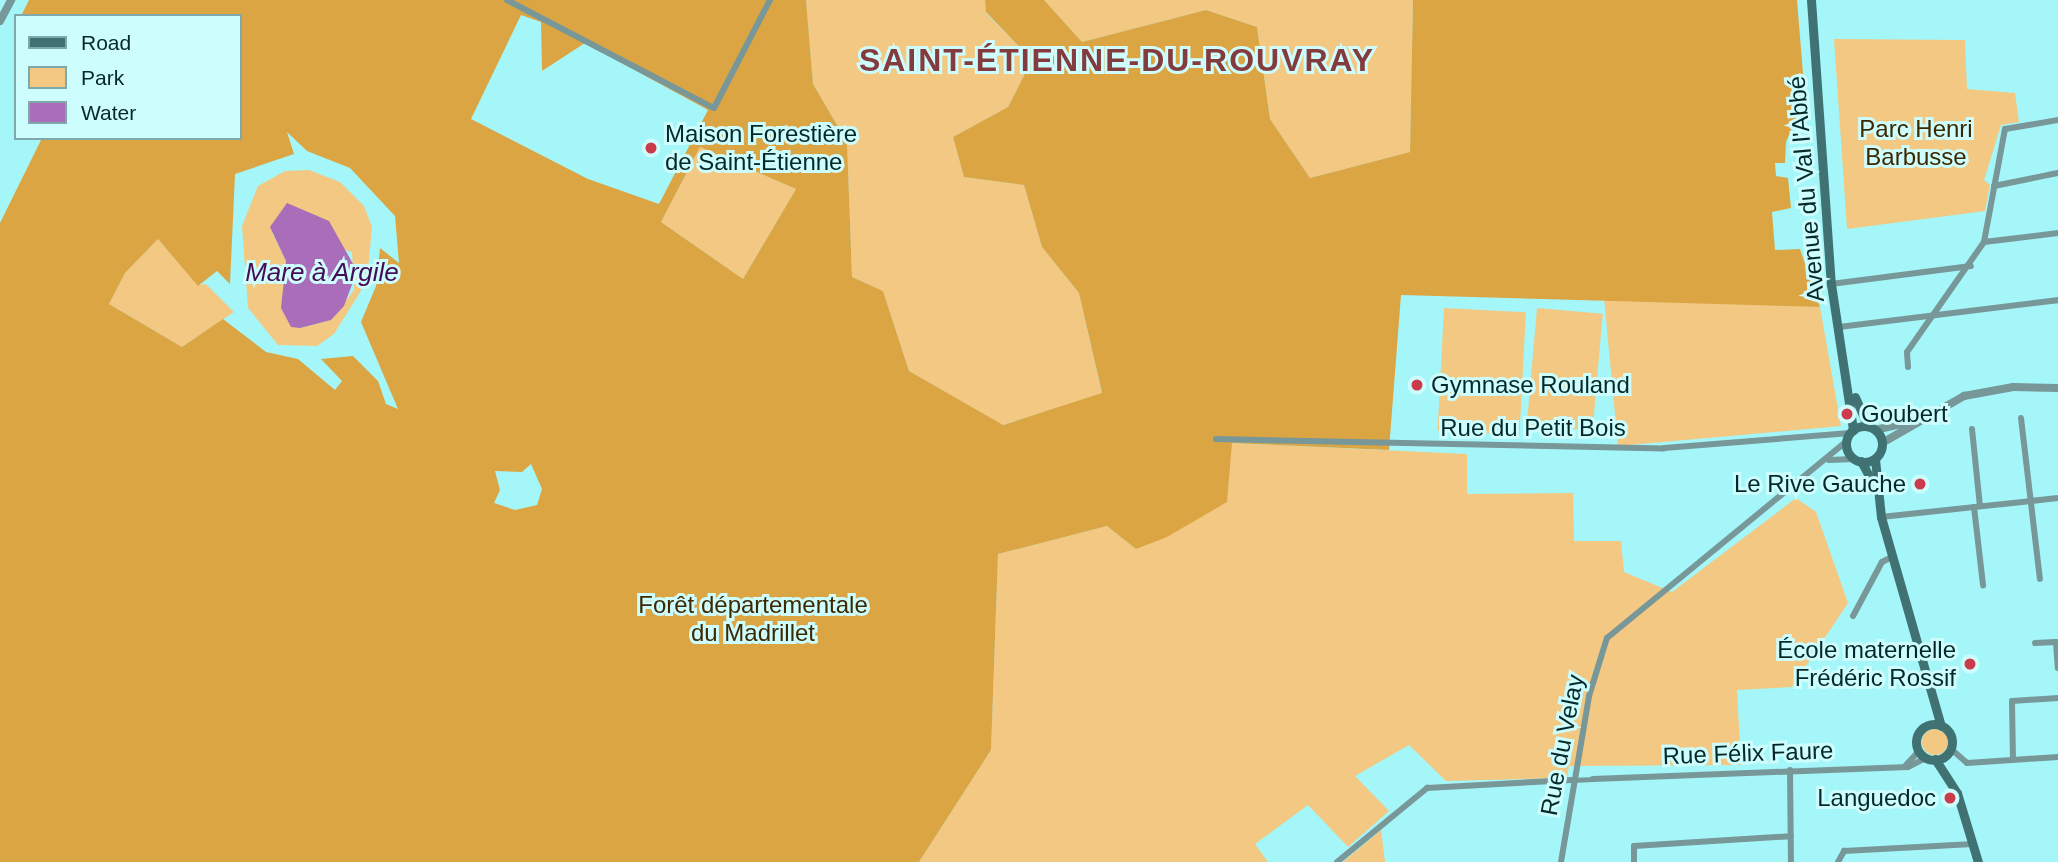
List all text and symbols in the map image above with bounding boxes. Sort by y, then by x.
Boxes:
legend [14,14,242,140]
text: Road [81,31,131,54]
district label: SAINT-ÉTIENNE-DU-ROUVRAY [862,41,1372,79]
text: Park [81,66,124,89]
street label: Avenue du Val l'Abbé [1782,75,1830,303]
text: Water [81,101,136,124]
park label: Parc Henri Barbusse [1859,115,1973,171]
place label: Maison Forestière de Saint-Étienne [665,120,857,176]
marker: Maison Forestière de Saint-Étienne [643,140,659,156]
water label: Mare à Argile [245,257,399,289]
place label: Gymnase Rouland [1431,371,1630,399]
marker: Gymnase Rouland [1409,377,1425,393]
place label: Goubert [1861,400,1948,428]
marker: Goubert [1839,406,1855,422]
street label: Rue du Petit Bois [1440,414,1626,442]
place label: Le Rive Gauche [1734,470,1906,498]
marker: Le Rive Gauche [1912,476,1928,492]
park label: Forêt départementale du Madrillet [638,591,868,647]
place label: École maternelle Frédéric Rossif [1777,636,1956,692]
marker: École maternelle Frédéric Rossif [1962,656,1978,672]
street label: Rue du Velay [1534,672,1590,818]
street label: Rue Félix Faure [1662,736,1834,770]
place label: Languedoc [1817,784,1936,812]
marker: Languedoc [1942,790,1958,806]

